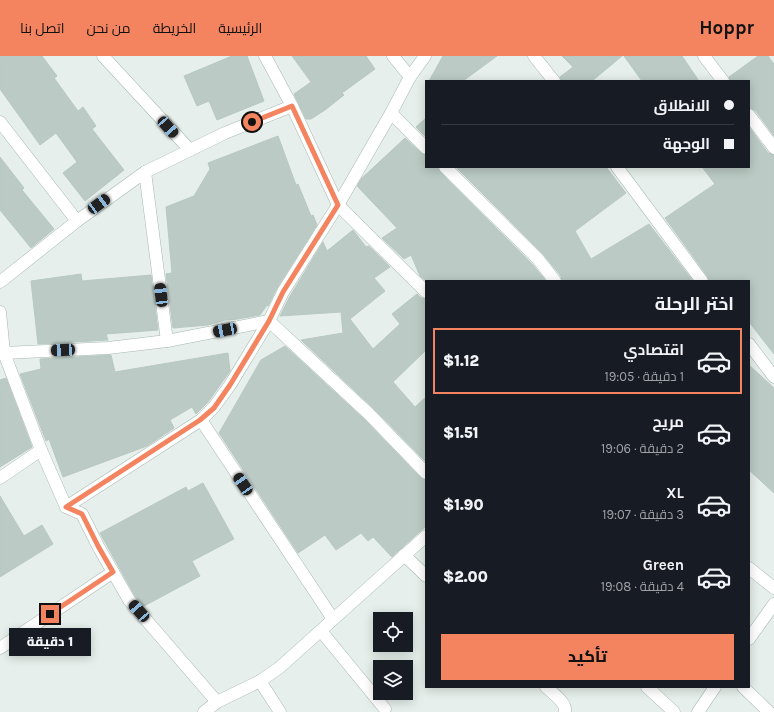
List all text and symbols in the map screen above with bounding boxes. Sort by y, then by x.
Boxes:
text: Hoppr [699,17,754,39]
text: اتصل بنا [20,20,65,37]
text: من نحن [87,20,131,37]
text: الخريطة [153,20,196,37]
text: الرئيسية [218,20,262,37]
text: الانطلاق [654,97,710,115]
route start [243,113,261,131]
car [156,114,180,140]
text: الوجهة [663,135,710,153]
car [86,192,112,216]
car [154,282,168,308]
text: اختر الرحلة [655,293,734,315]
car [212,322,238,338]
text: اقتصادي [624,341,684,359]
car [51,343,75,357]
icon: car [696,343,732,379]
text: $1.12 [443,352,479,370]
text: 1 دقيقة · 19:05 [604,369,684,384]
text: مريح [652,413,684,431]
icon: car [696,415,732,451]
text: $1.51 [443,424,479,442]
text: 2 دقيقة · 19:06 [601,441,684,456]
car [231,471,255,497]
text: XL [666,484,684,502]
icon: car [696,487,732,523]
text: $1.90 [443,496,484,514]
text: 3 دقيقة · 19:07 [602,507,684,522]
text: Green [643,556,684,574]
icon: car [696,559,732,595]
text: $2.00 [443,568,488,586]
text: 4 دقيقة · 19:08 [601,579,684,594]
car [127,598,151,624]
route end [41,605,59,623]
map controls [373,612,413,700]
button: locate [373,612,413,652]
callout: 1 دقيقة [9,628,91,656]
text: 1 دقيقة [27,634,73,649]
button: تأكيد [441,634,734,680]
button: layers [373,660,413,700]

